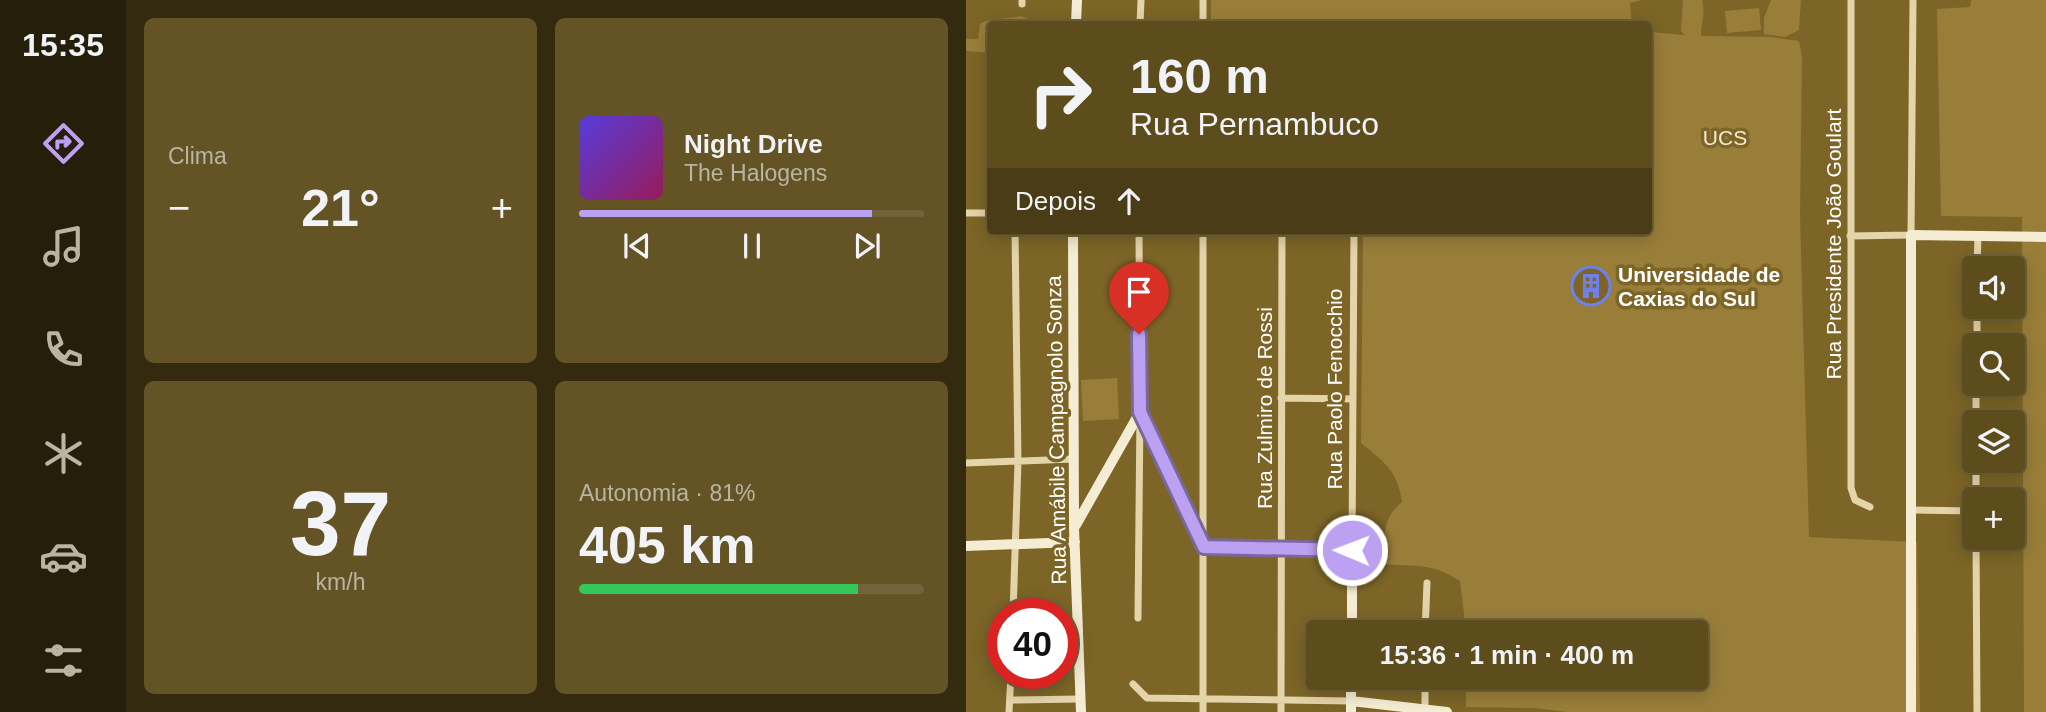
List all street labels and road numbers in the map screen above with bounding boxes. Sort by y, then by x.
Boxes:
street label: Rua Presidente João Goulart [1822,108,1845,379]
street label: Rua Amábile Campagnolo Sonza [1042,275,1070,585]
street label: Rua Paolo Fenocchio [1323,289,1346,489]
street label: Rua Zulmiro de Rossi [1253,307,1276,509]

